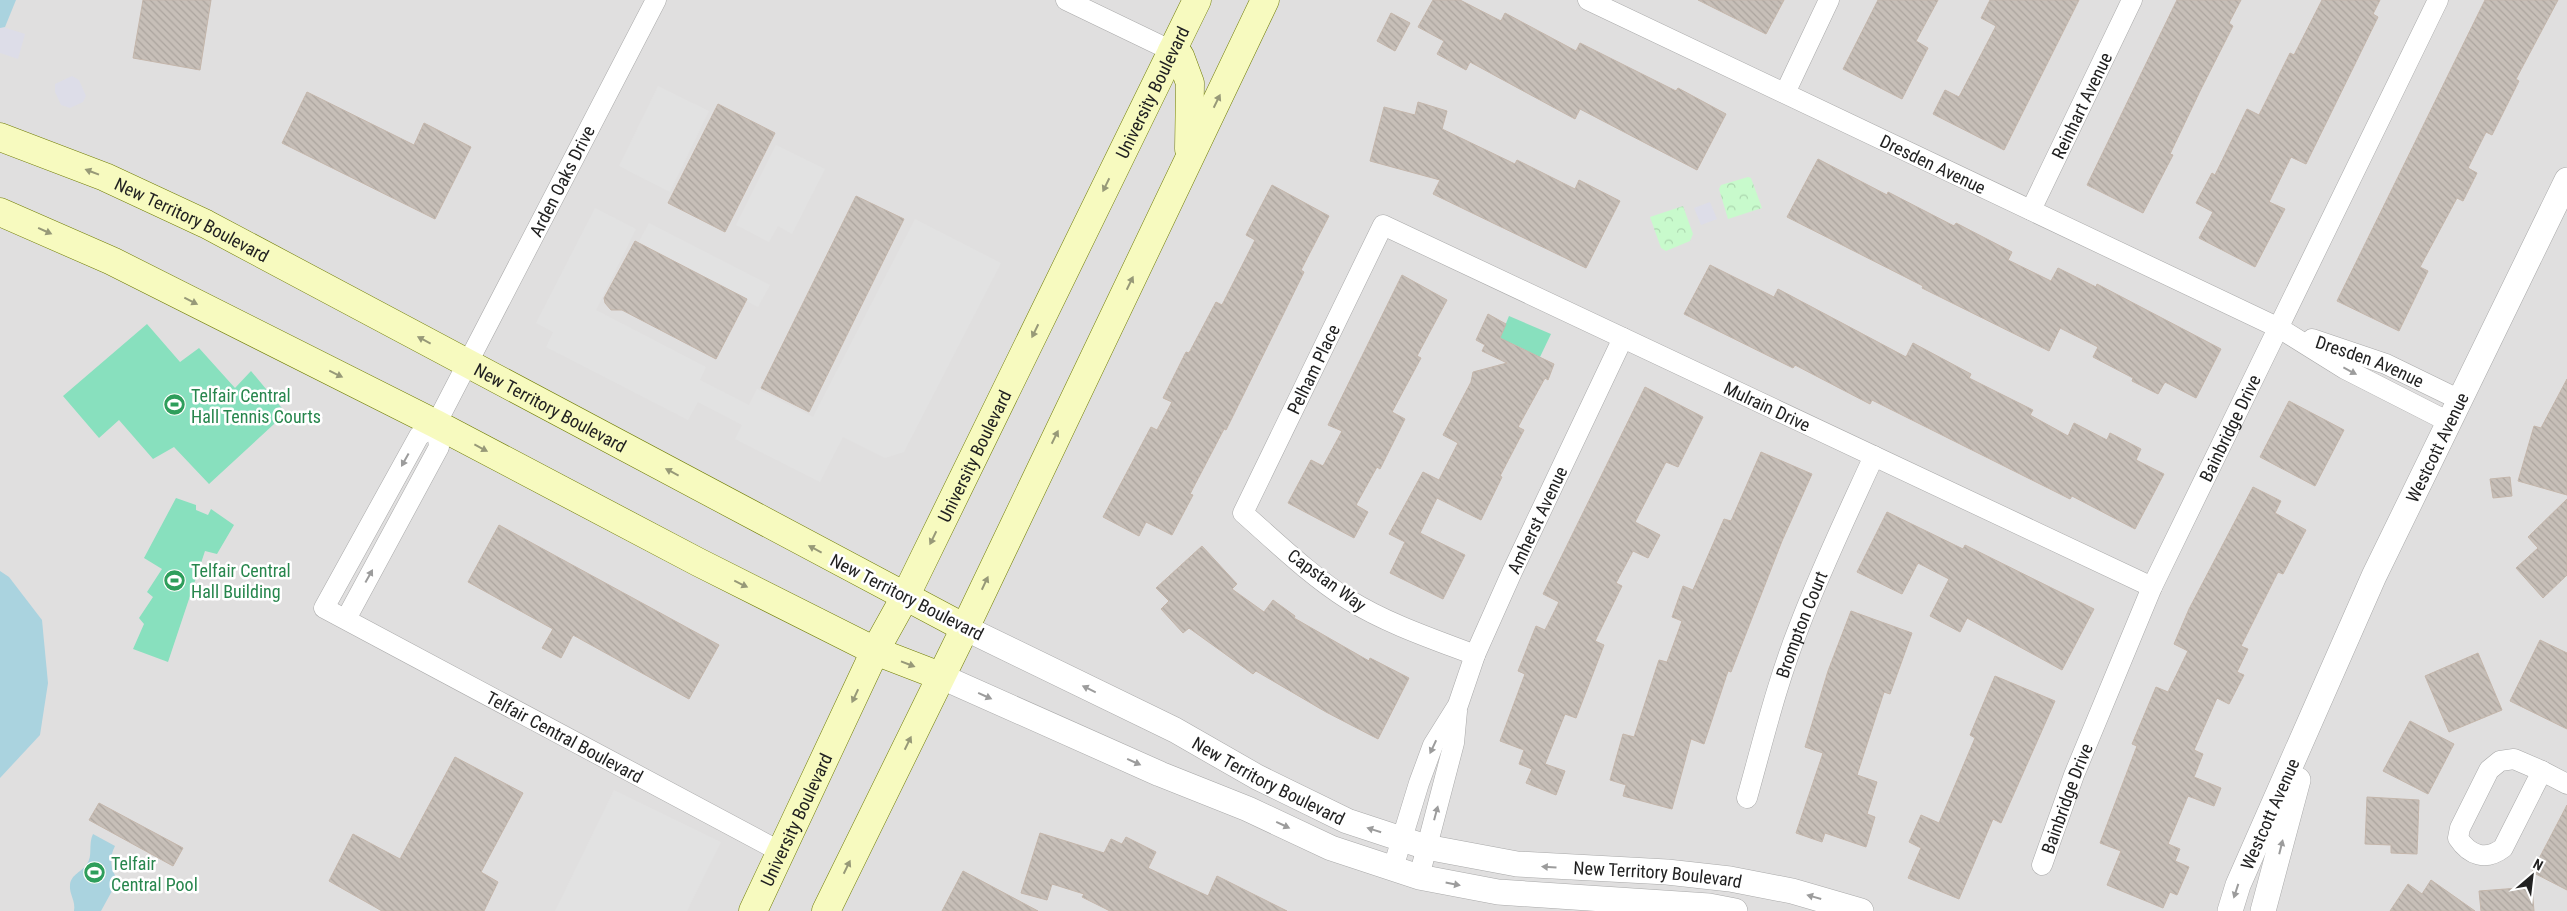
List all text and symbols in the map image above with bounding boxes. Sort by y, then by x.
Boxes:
street label: University Boulevard [1111,23,1193,162]
street label: Reinhart Avenue [2047,49,2116,162]
one-way arrow [1213,94,1221,108]
street label: Arden Oaks Drive [525,122,599,240]
street label: Dresden Avenue [1877,130,1989,198]
one-way arrow [84,168,99,176]
street label: New Territory Boulevard [112,173,273,266]
one-way arrow [1102,178,1110,193]
one-way arrow [38,227,52,235]
one-way arrow [1126,276,1134,290]
one-way arrow [184,297,198,305]
street label: Pelham Place [1282,321,1344,417]
one-way arrow [1031,324,1039,339]
street label: Dresden Avenue [2313,331,2428,391]
one-way arrow [417,336,431,344]
street label: New Territory Boulevard [471,358,630,456]
one-way arrow [2343,367,2357,375]
one-way arrow [329,370,344,378]
street label: Bainbridge Drive [2195,371,2264,485]
street label: Mulrain Drive [1721,377,1814,435]
place label: Telfair Central Hall Tennis Courts [191,385,321,427]
street label: University Boulevard [933,387,1015,525]
street label: Westcott Avenue [2401,389,2472,506]
sports icon: Telfair Central Hall Tennis Courts [163,393,187,417]
one-way arrow [1052,430,1060,444]
one-way arrow [474,444,489,452]
one-way arrow [401,453,410,467]
street label: Amherst Avenue [1502,463,1571,577]
one-way arrow [665,468,679,477]
one-way arrow [929,531,937,545]
street label: Capstan Way [1284,544,1371,616]
one-way arrow [808,545,823,553]
street label: New Territory Boulevard [827,549,987,645]
place label: Telfair Central Hall Building [191,560,291,602]
sports icon: Telfair Central Hall Building [163,568,187,592]
street label: Brompton Court [1771,568,1831,680]
one-way arrow [365,569,373,584]
one-way arrow [981,576,989,590]
one-way arrow [734,580,749,588]
one-way arrow [901,660,916,668]
one-way arrow [1082,684,1097,693]
street label: Telfair Central Boulevard [483,686,647,787]
one-way arrow [851,689,859,703]
one-way arrow [978,693,992,701]
street label: New Territory Boulevard [1189,732,1348,829]
one-way arrow [904,736,912,750]
one-way arrow [1429,740,1437,754]
street label: Bainbridge Drive [2036,740,2097,856]
street label: University Boulevard [756,750,836,889]
street label: Westcott Avenue [2236,755,2303,873]
one-way arrow [1127,759,1141,767]
one-way arrow [1432,805,1440,820]
one-way arrow [1276,822,1290,830]
one-way arrow [1366,826,1381,833]
one-way arrow [2277,840,2285,855]
north arrow [2507,851,2557,901]
place label: Telfair Central Pool [111,853,198,895]
text: N [2531,855,2546,874]
street label: New Territory Boulevard [1573,857,1744,892]
one-way arrow [843,860,851,874]
sports icon: Telfair Central Pool [83,861,107,885]
one-way arrow [1541,862,1557,870]
one-way arrow [1445,880,1461,888]
one-way arrow [2232,884,2240,899]
one-way arrow [1807,893,1822,901]

